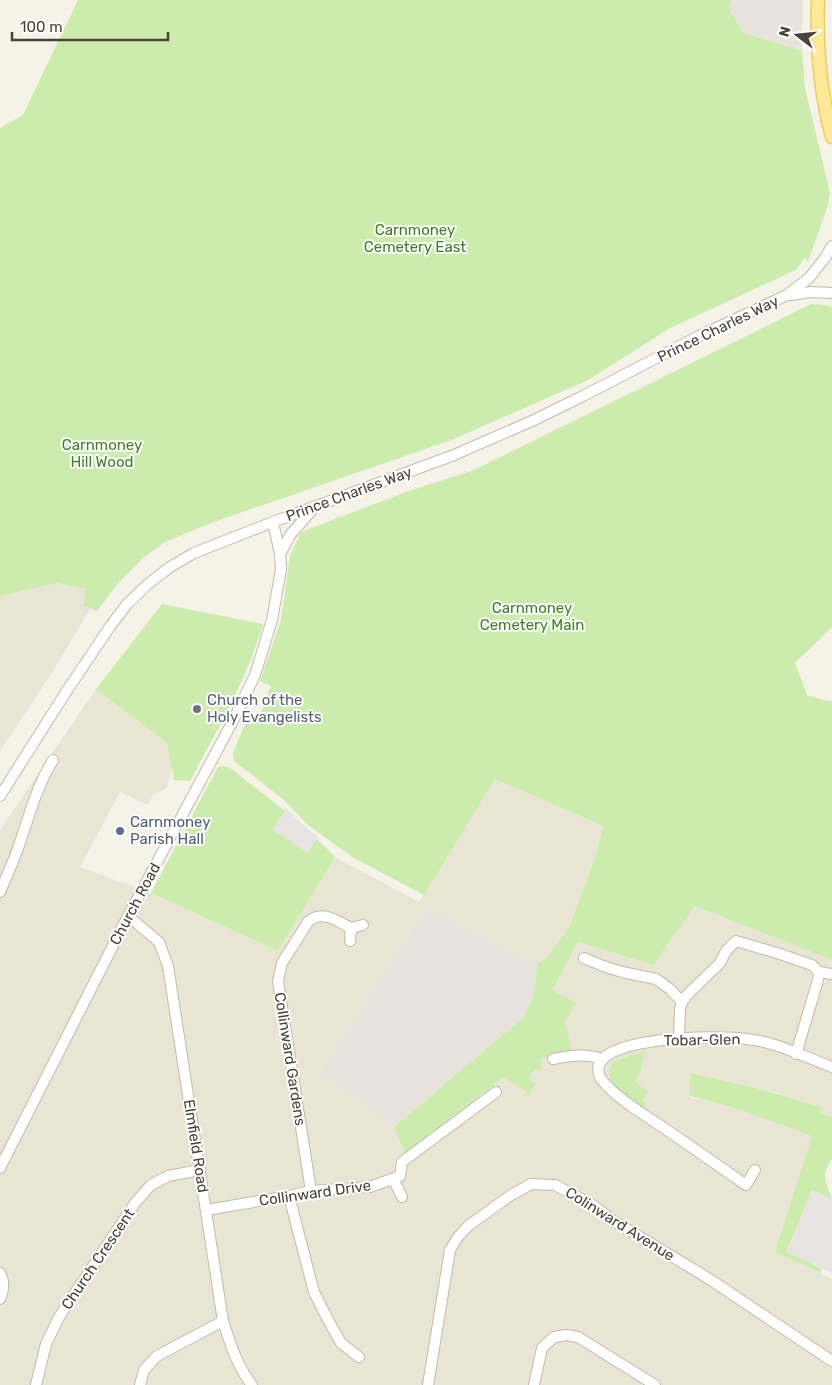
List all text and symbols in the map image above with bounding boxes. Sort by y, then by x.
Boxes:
scale bar [12,10,169,42]
north arrow [772,10,822,60]
text: 100 m [20,18,62,36]
text: N [775,24,795,39]
park label: Carnmoney Cemetery East [364,221,466,256]
street label: Prince Charles Way [654,292,782,366]
park label: Carnmoney Hill Wood [62,436,142,471]
street label: Prince Charles Way [284,463,414,525]
park label: Carnmoney Cemetery Main [480,599,584,634]
place label: Church of the Holy Evangelists [207,691,322,726]
marker: Church of the Holy Evangelists [191,703,203,715]
place label: Carnmoney Parish Hall [130,813,210,848]
marker: Carnmoney Parish Hall [114,825,126,837]
street label: Church Road [106,860,164,948]
street label: Collinward Gardens [271,991,309,1127]
street label: Tobar-Glen [663,1030,741,1050]
street label: Elmfield Road [180,1098,212,1194]
street label: Collinward Drive [258,1176,372,1210]
street label: Colinward Avenue [562,1183,678,1265]
street label: Church Crescent [58,1205,139,1313]

